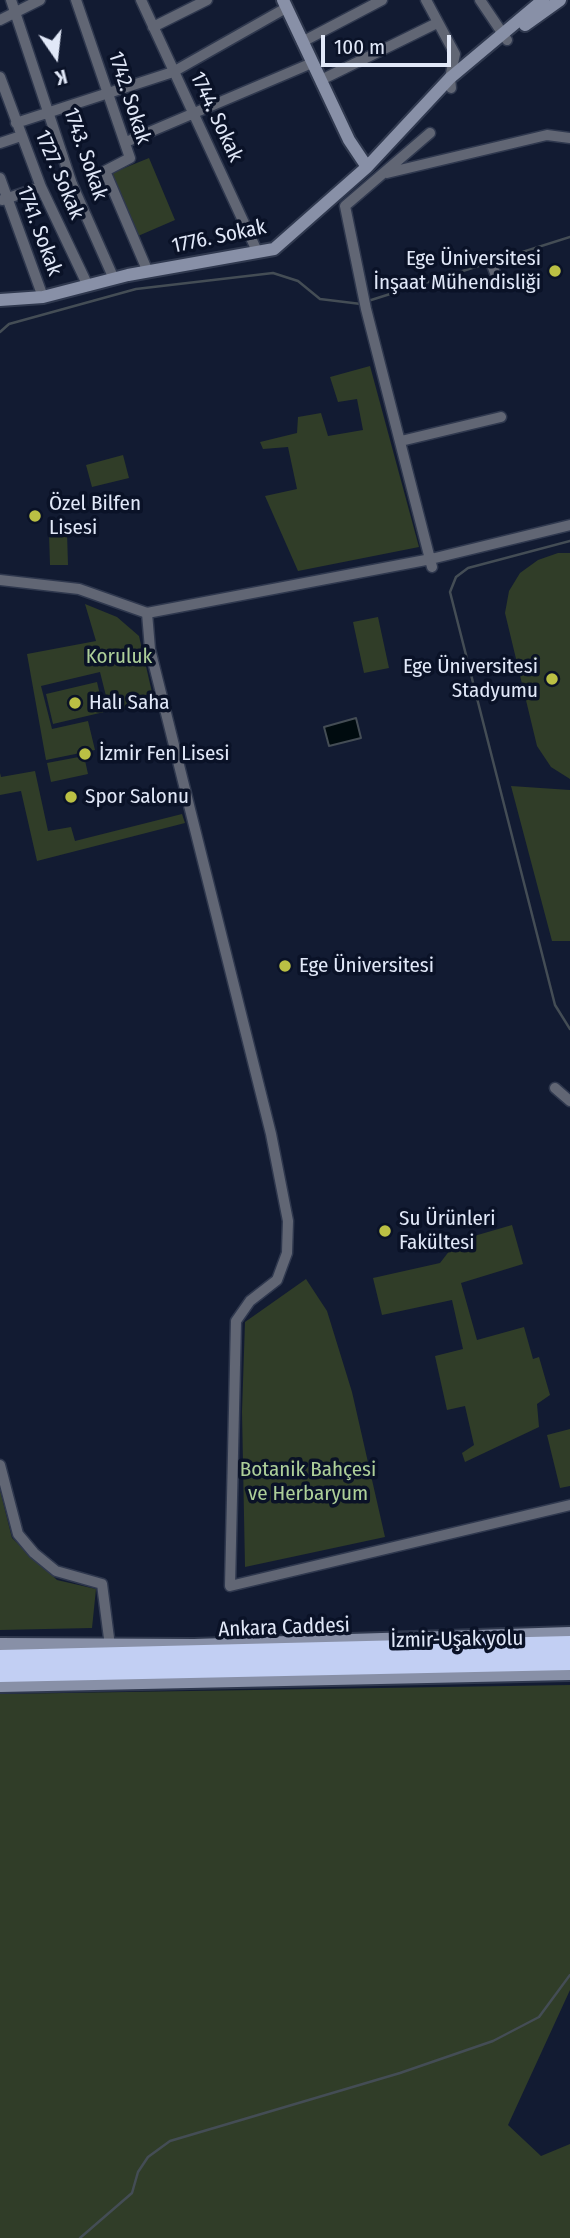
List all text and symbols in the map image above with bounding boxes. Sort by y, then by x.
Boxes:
north arrow [21,21,91,91]
scale bar [325,21,454,65]
text: 100 m [334,34,385,60]
street label: 1742. Sokak [102,49,156,147]
text: K [53,64,69,89]
street label: 1744. Sokak [184,68,248,166]
street label: 1743. Sokak [58,105,112,203]
street label: 1727. Sokak [29,127,89,223]
street label: 1741. Sokak [11,183,67,279]
street label: 1776. Sokak [170,215,268,259]
place label: Ege Üniversitesi İnşaat Mühendisliği [373,246,541,296]
marker: Ege Üniversitesi İnşaat Mühendisliği [547,263,563,279]
place label: Özel Bilfen Lisesi [49,491,141,541]
marker: Özel Bilfen Lisesi [27,508,43,524]
park label: Koruluk [86,644,152,670]
place label: Ege Üniversitesi Stadyumu [403,654,538,704]
marker: Ege Üniversitesi Stadyumu [544,671,560,687]
place label: Halı Saha [89,690,170,716]
marker: Halı Saha [67,695,83,711]
place label: İzmir Fen Lisesi [99,741,230,767]
marker: İzmir Fen Lisesi [77,746,93,762]
place label: Spor Salonu [85,784,189,810]
marker: Spor Salonu [63,789,79,805]
place label: Ege Üniversitesi [299,953,434,979]
marker: Ege Üniversitesi [277,958,293,974]
place label: Su Ürünleri Fakültesi [399,1206,495,1256]
marker: Su Ürünleri Fakültesi [377,1223,393,1239]
park label: Botanik Bahçesi ve Herbaryum [240,1457,376,1507]
street label: Ankara Caddesi [218,1613,350,1643]
street label: İzmir-Uşak yolu [391,1626,523,1654]

